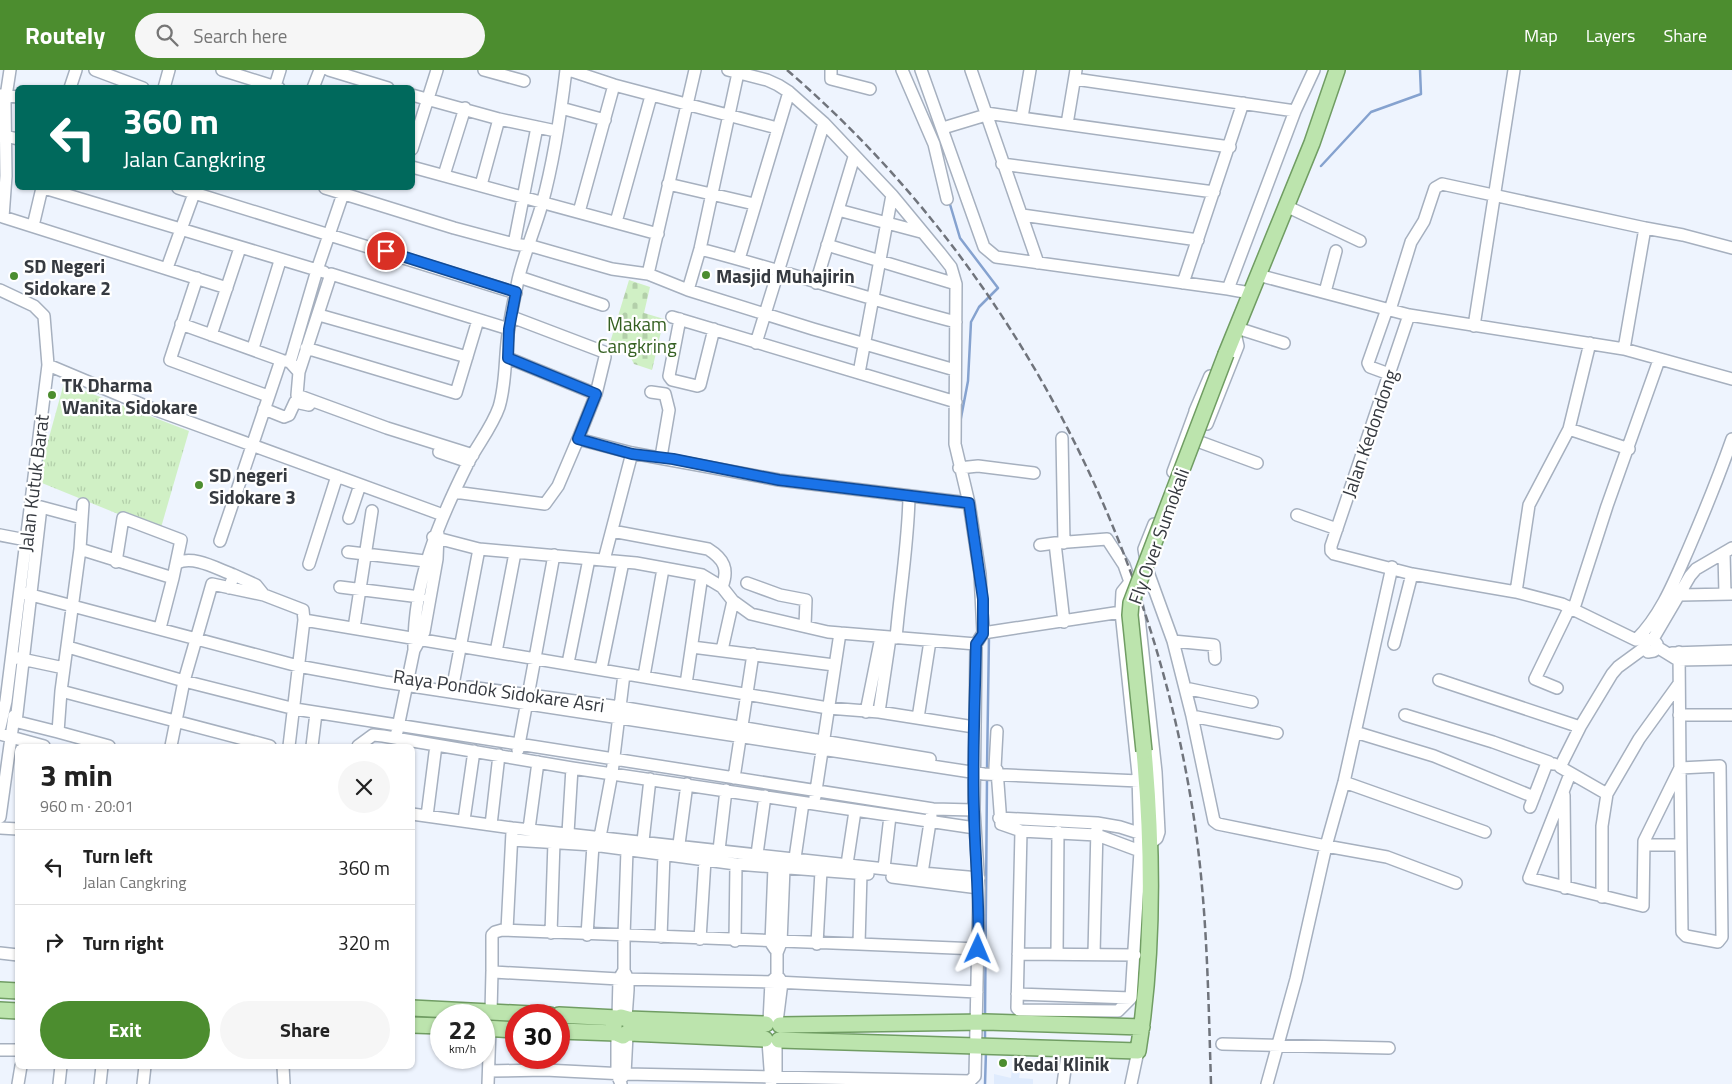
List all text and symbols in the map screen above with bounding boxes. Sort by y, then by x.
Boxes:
search box [135,13,485,58]
text: Routely [25,17,105,53]
icon: search [153,21,181,49]
text: Search here [193,21,287,50]
text: Map [1524,22,1558,49]
text: Layers [1586,22,1635,49]
text: Share [1663,22,1707,49]
text: 360 m [123,94,219,148]
icon: left [40,105,105,170]
text: Jalan Cangkring [123,142,265,176]
pin [365,230,407,272]
icon: arrive [372,237,400,265]
place label: SD Negeri Sidokare 2 [24,251,111,302]
place label: Masjid Muhajirin [716,261,855,290]
marker: Masjid Muhajirin [700,269,712,281]
marker: SD Negeri Sidokare 2 [8,270,20,282]
park label: Makam Cangkring [597,309,677,360]
street label: Jalan Kedondong [1334,365,1405,501]
place label: TK Dharma Wanita Sidokare [62,370,198,421]
marker: TK Dharma Wanita Sidokare [46,389,58,401]
street label: Jalan Kutuk Barat [10,412,56,553]
place label: SD negeri Sidokare 3 [209,460,296,511]
street label: Fly Over Sumokali [1120,464,1196,608]
marker: SD negeri Sidokare 3 [193,479,205,491]
street label: Raya Pondok Sidokare Asri [392,661,606,719]
text: 3 min [40,752,113,798]
button: close [338,761,390,813]
text: 960 m · 20:01 [40,794,134,818]
text: Turn left [83,841,153,870]
icon: left [40,853,68,881]
text: 360 m [338,853,390,882]
text: Jalan Cangkring [83,870,187,894]
position arrow [951,922,1003,974]
icon: right [40,928,68,956]
text: Turn right [83,928,164,957]
text: 320 m [338,928,390,957]
button: Exit [40,1001,210,1059]
button: Share [220,1001,390,1059]
speed limit sign: 30 [505,1004,570,1069]
text: 22 [448,1011,477,1049]
text: km/h [449,1039,476,1058]
place label: Kedai Klinik [1013,1049,1110,1078]
marker: Kedai Klinik [997,1057,1009,1069]

